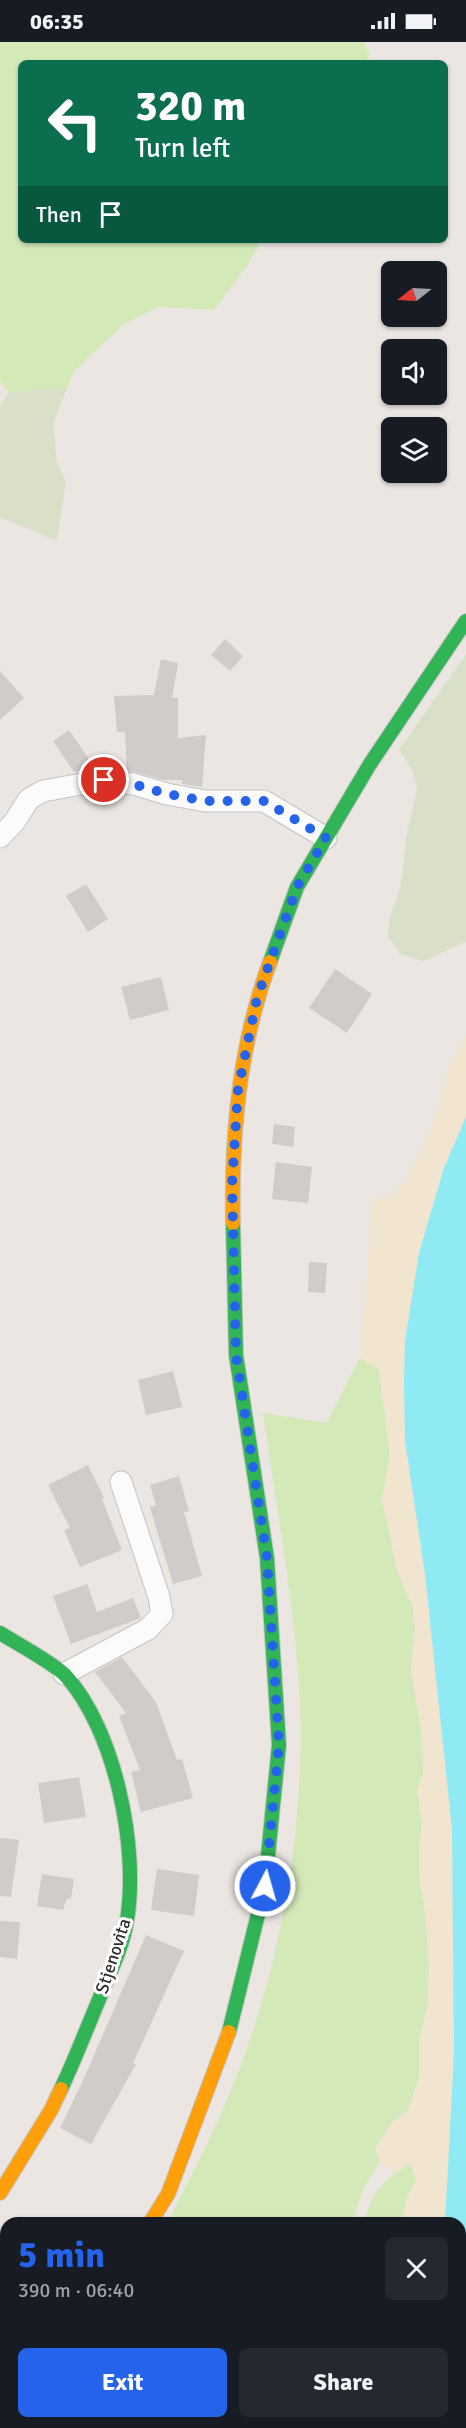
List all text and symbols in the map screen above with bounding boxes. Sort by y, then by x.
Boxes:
text: 06:35 [30,8,84,35]
text: 320 m [135,81,246,132]
icon: left [36,84,114,162]
text: Turn left [135,132,230,165]
icon: arrive [94,198,127,231]
text: Then [36,201,82,228]
north arrow [381,261,447,327]
map controls [381,261,447,483]
button: sound [381,339,447,405]
button: layers [381,417,447,483]
pin [78,754,129,805]
icon: arrive [87,763,120,796]
position arrow [233,1854,297,1918]
street label: Stjenovita [91,1916,135,1996]
text: 5 min [18,2233,105,2278]
button: close [385,2237,448,2300]
text: 390 m · 06:40 [18,2278,134,2303]
button: Exit [18,2348,227,2417]
button: Share [239,2348,448,2417]

